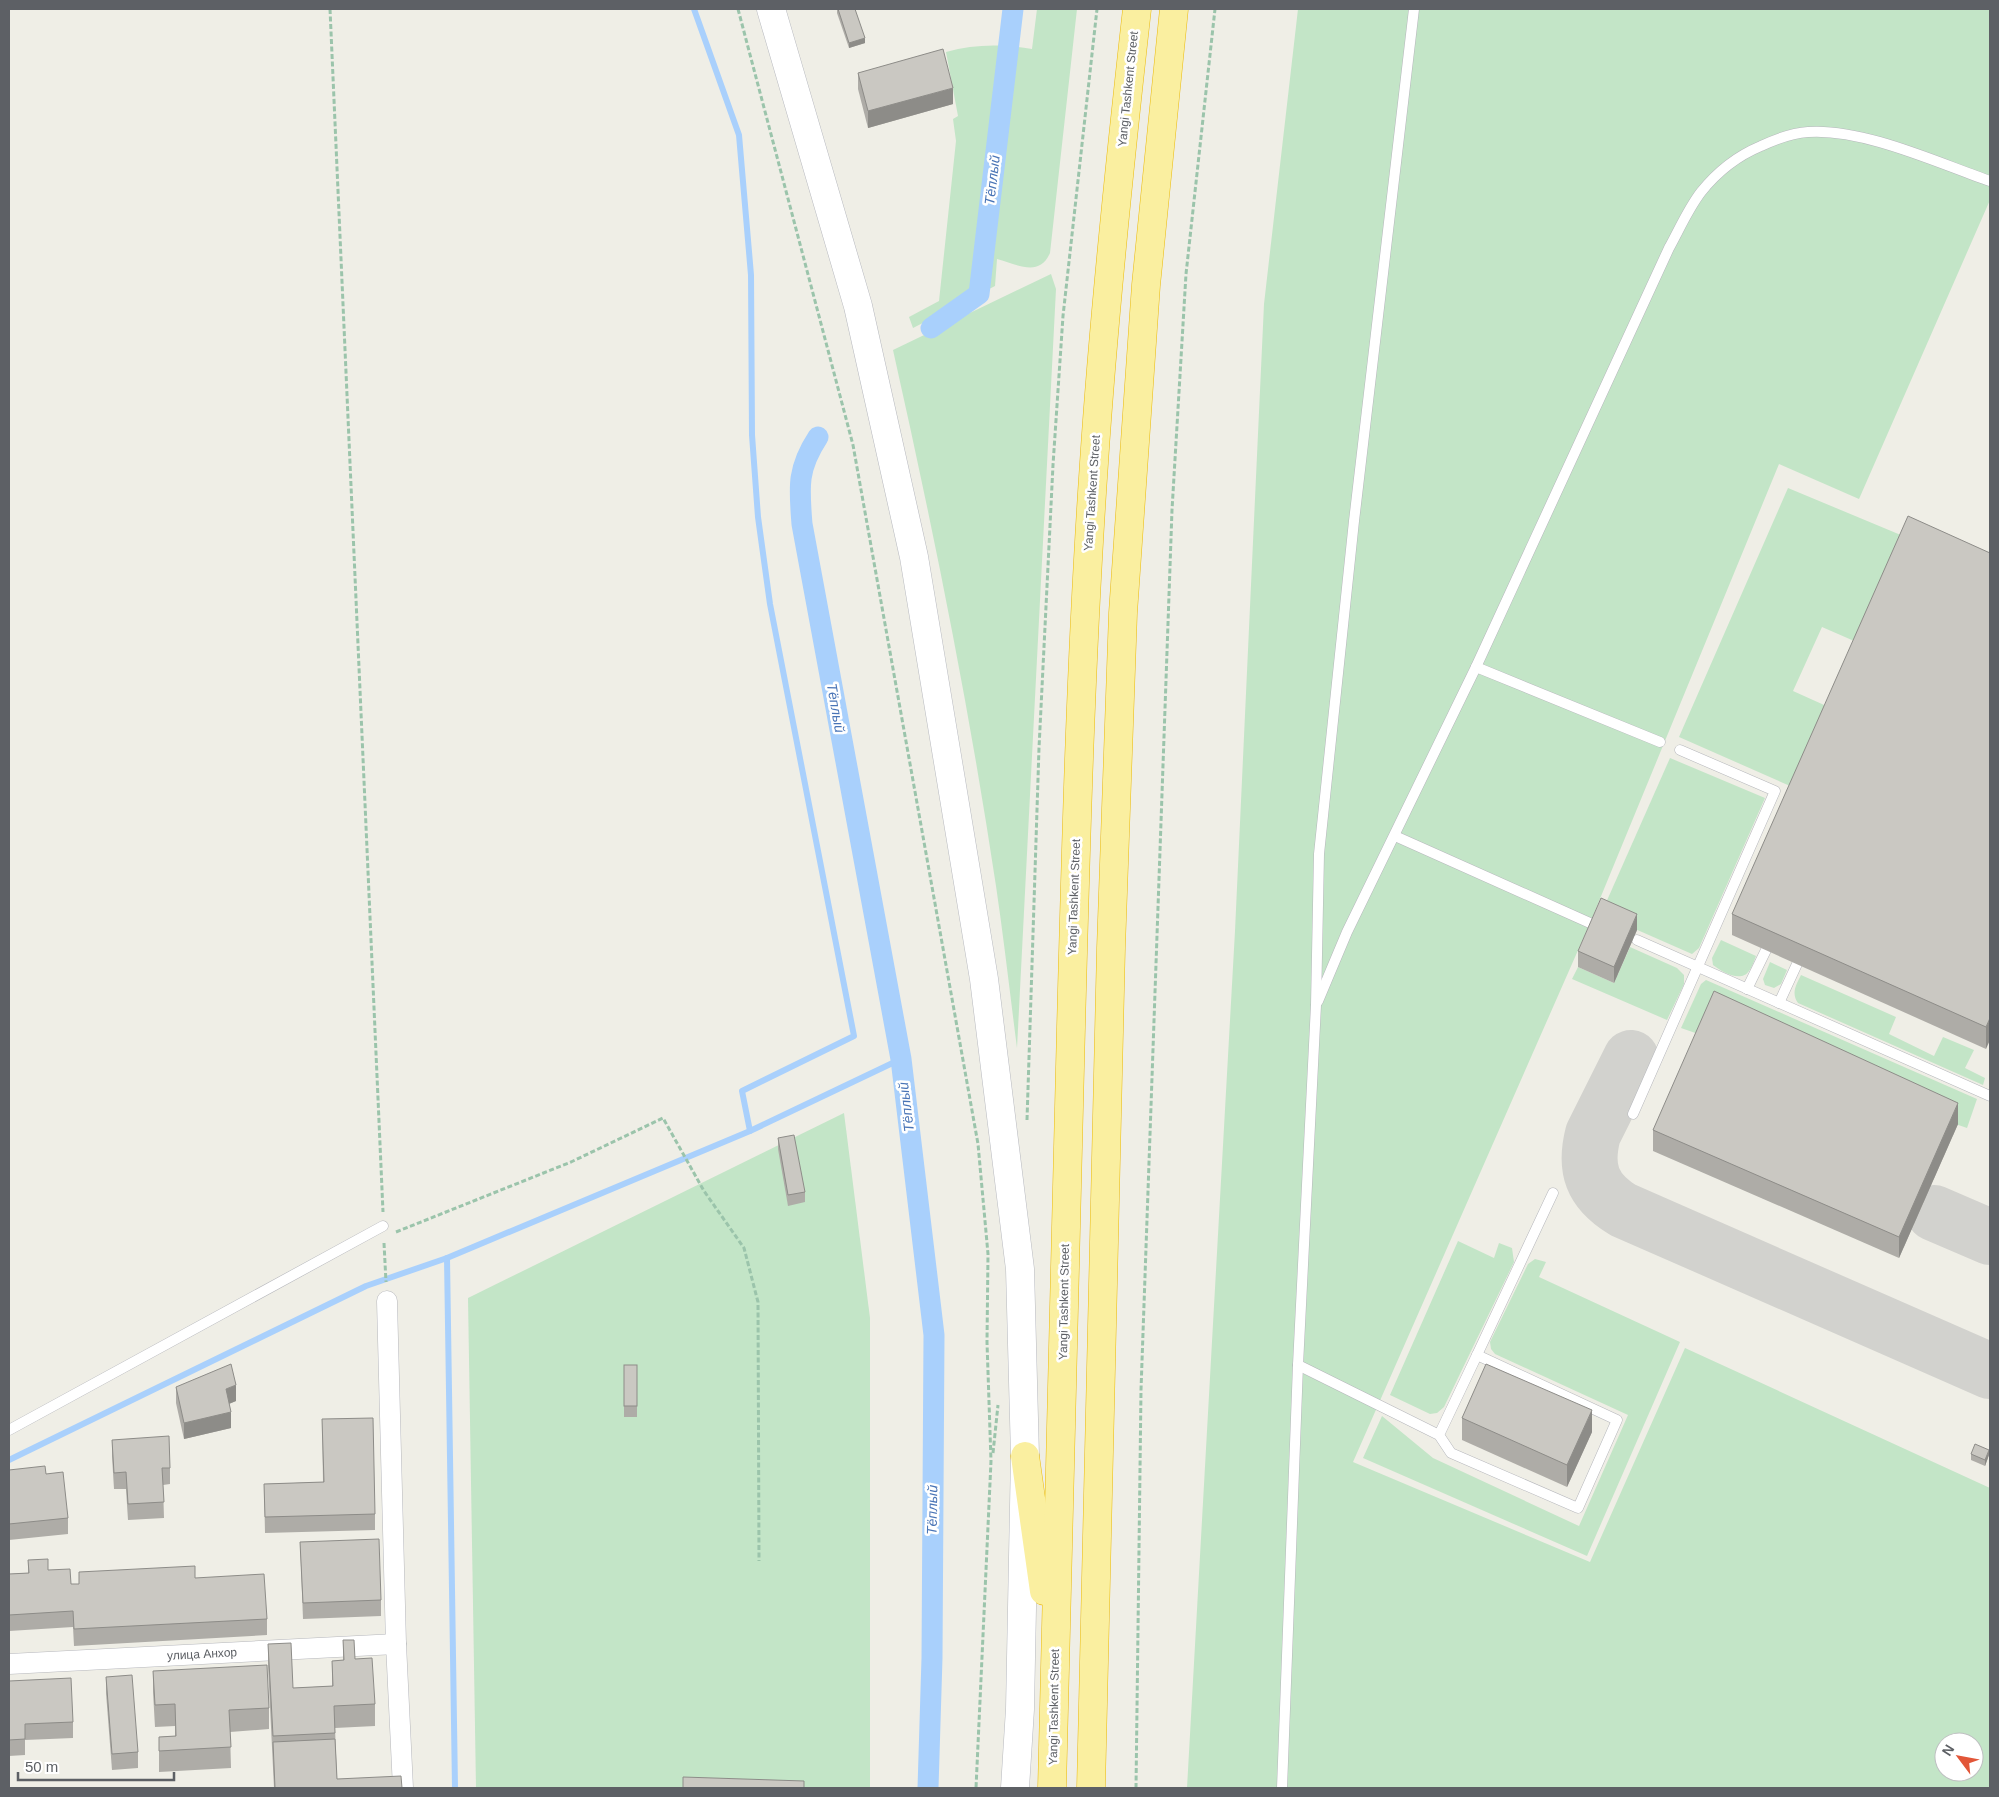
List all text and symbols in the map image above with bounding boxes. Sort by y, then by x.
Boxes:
street label: Yangi Tashkent Street [1115,30,1141,148]
water label: Тёплый [981,154,1003,206]
street label: Yangi Tashkent Street [1081,434,1103,551]
water label: Тёплый [824,682,848,734]
street label: Yangi Tashkent Street [1065,838,1083,955]
water label: Тёплый [895,1081,917,1133]
street label: Yangi Tashkent Street [1056,1243,1072,1360]
water label: Тёплый [924,1485,940,1535]
street label: улица Анхор [167,1645,238,1663]
street label: Yangi Tashkent Street [1046,1648,1062,1765]
north arrow [1934,1732,1984,1782]
text: N [1939,1742,1957,1759]
scale bar [18,1750,174,1782]
text: 50 m [25,1758,58,1775]

